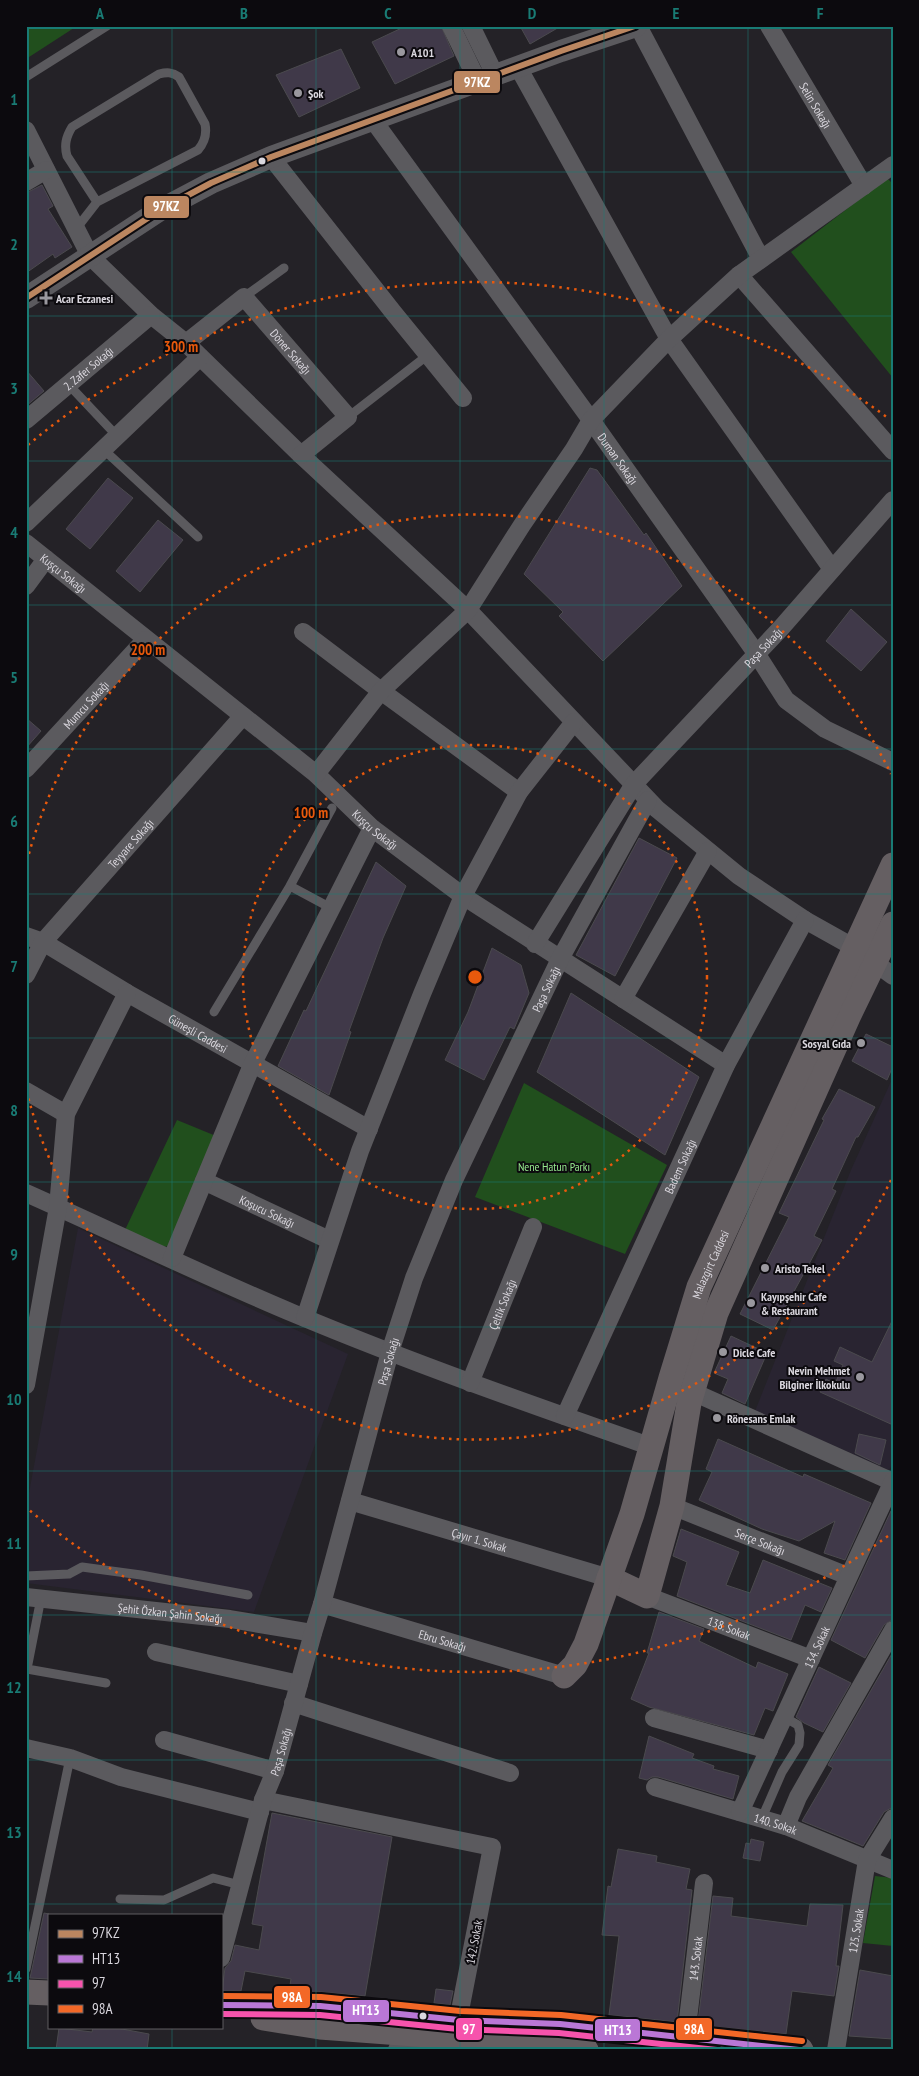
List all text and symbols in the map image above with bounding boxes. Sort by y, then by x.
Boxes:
text: A [95,3,105,23]
text: B [240,3,248,23]
text: C [384,3,392,23]
text: D [528,3,537,23]
text: E [673,3,680,23]
text: F [817,3,824,23]
place label: A101 [410,45,434,60]
marker: A101 [395,46,407,58]
line badge: 97KZ [453,70,501,94]
text: 97KZ [464,73,490,91]
street label: Selin Sokağı [797,79,835,131]
place label: Şok [308,86,324,101]
marker: Şok [292,87,304,99]
text: 1 [10,89,18,109]
unlabelled marker [257,156,267,166]
line badge: 97KZ [143,195,190,219]
text: 97KZ [153,197,179,215]
text: 2 [10,234,18,254]
place label: Acar Eczanesi [55,291,114,306]
marker: Acar Eczanesi [40,292,52,304]
street label: Döner Sokağı [267,326,315,377]
text: 300 m [164,337,198,356]
street label: 2. Zafer Sokağı [60,343,116,393]
text: 3 [10,378,18,398]
street label: Duman Sokağı [595,430,642,487]
text: 4 [10,522,18,542]
street label: Kuşçu Sokağı [38,550,90,596]
street label: Paşa Sokağı [741,624,785,670]
text: 200 m [131,640,165,659]
text: 5 [10,667,18,687]
street label: Mumcu Sokağı [60,677,112,732]
text: 100 m [294,803,328,822]
street label: Kuşçu Sokağı [350,806,401,852]
text: 6 [10,811,18,831]
street label: Teyyare Sokağı [104,815,156,871]
text: 7 [10,956,18,976]
street label: Paşa Sokağı [528,964,563,1014]
centre of rings [466,968,484,986]
street label: Güneşli Caddesi [166,1010,230,1056]
place label: Sosyal Gıda [802,1036,851,1051]
marker: Sosyal Gıda [855,1037,867,1049]
text: 8 [10,1100,18,1120]
street label: Badem Sokağı [661,1136,699,1196]
park label: Nene Hatun Parkı [518,1159,590,1174]
street label: Koşucu Sokağı [237,1191,297,1230]
street label: Malazgirt Caddesi [688,1228,732,1300]
text: 9 [10,1244,18,1264]
place label: Aristo Tekel [774,1261,825,1276]
marker: Aristo Tekel [759,1262,771,1274]
street label: Çeltik Sokağı [485,1277,519,1332]
place label: Kayıpşehir Cafe & Restaurant [761,1289,827,1318]
marker: Kayıpşehir Cafe & Restaurant [745,1297,757,1309]
street label: Paşa Sokağı [374,1335,402,1387]
place label: Dicle Cafe [733,1345,775,1360]
marker: Dicle Cafe [717,1346,729,1358]
place label: Nevin Mehmet Bilginer İlkokulu [779,1363,850,1392]
marker: Nevin Mehmet Bilginer İlkokulu [854,1371,866,1383]
text: 10 [6,1389,22,1409]
place label: Rönesans Emlak [727,1411,796,1426]
marker: Rönesans Emlak [711,1412,723,1424]
street label: Çayır 1. Sokak [450,1524,509,1555]
street label: Serçe Sokağı [733,1524,787,1558]
text: 11 [6,1533,22,1553]
street label: Şehit Özkan Şahin Sokağı [117,1599,223,1626]
street label: 138. Sokak [706,1613,753,1643]
street label: 134. Sokak [800,1623,833,1670]
street label: Ebru Sokağı [417,1626,468,1654]
text: 12 [6,1677,22,1697]
street label: Paşa Sokağı [266,1726,294,1778]
street label: 140. Sokak [752,1809,800,1837]
text: 13 [6,1822,22,1842]
street label: 125. Sokak [844,1907,867,1954]
legend [48,1914,222,2028]
street label: 142. Sokak [462,1918,486,1965]
text: 97KZ [92,1923,120,1942]
street label: 143. Sokak [685,1935,705,1982]
text: HT13 [92,1949,120,1968]
text: 14 [6,1966,22,1986]
text: 97 [92,1973,106,1992]
line badge: 98A [273,1985,311,2009]
text: 98A [282,1988,303,2006]
text: 98A [92,1999,114,2018]
line badge: HT13 [342,1999,390,2023]
text: HT13 [352,2001,380,2019]
unlabelled marker [418,2011,428,2021]
line badge: 97 [455,2017,483,2041]
line badge: 98A [675,2017,713,2041]
line badge: HT13 [594,2018,641,2042]
text: 97 [462,2020,476,2038]
text: 98A [684,2020,705,2038]
text: HT13 [604,2021,632,2039]

